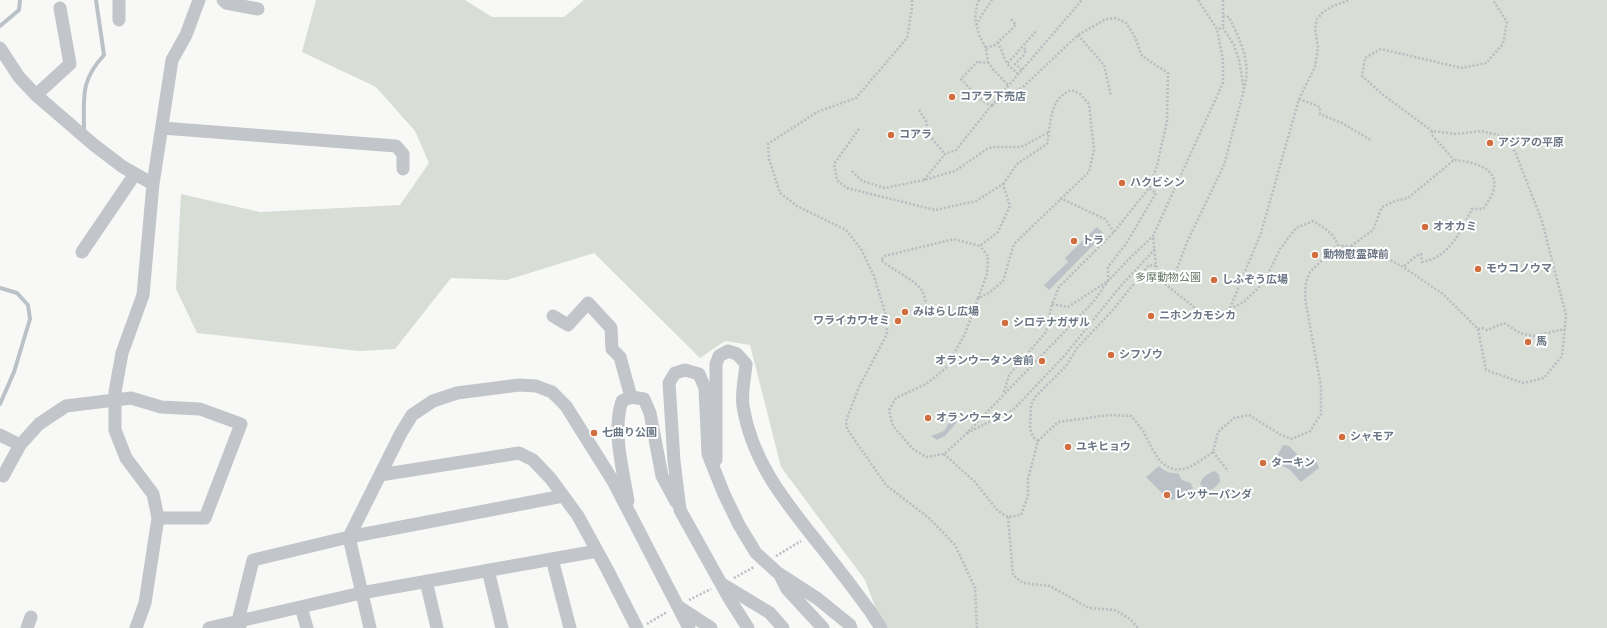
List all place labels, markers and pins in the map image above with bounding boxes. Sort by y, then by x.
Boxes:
place label: コアラ下売店 [960,90,1026,104]
marker: コアラ下売店 [947,92,957,102]
place label: コアラ [899,128,932,142]
marker: コアラ [886,130,896,140]
place label: アジアの平原 [1498,136,1564,150]
marker: アジアの平原 [1485,138,1495,148]
place label: ハクビシン [1130,176,1185,190]
marker: ハクビシン [1117,178,1127,188]
place label: オオカミ [1433,220,1477,234]
marker: オオカミ [1420,222,1430,232]
place label: トラ [1082,234,1104,248]
marker: トラ [1069,236,1079,246]
place label: 動物慰霊碑前 [1323,248,1389,262]
marker: 動物慰霊碑前 [1310,250,1320,260]
place label: モウコノウマ [1486,262,1552,276]
marker: モウコノウマ [1473,264,1483,274]
place label: しふぞう広場 [1222,273,1288,287]
marker: しふぞう広場 [1209,275,1219,285]
place label: みはらし広場 [913,305,979,319]
marker: みはらし広場 [900,307,910,317]
place label: ニホンカモシカ [1159,309,1236,323]
marker: ニホンカモシカ [1146,311,1156,321]
place label: ワライカワセミ [813,314,890,328]
marker: ワライカワセミ [893,316,903,326]
place label: シロテナガザル [1013,316,1090,330]
marker: シロテナガザル [1000,318,1010,328]
place label: 馬 [1536,335,1547,349]
marker: 馬 [1523,337,1533,347]
place label: シフゾウ [1119,348,1163,362]
marker: シフゾウ [1106,350,1116,360]
place label: オランウータン舎前 [935,354,1034,368]
marker: オランウータン舎前 [1037,356,1047,366]
place label: オランウータン [936,411,1013,425]
marker: オランウータン [923,413,933,423]
place label: 七曲り公園 [602,426,657,440]
marker: 七曲り公園 [589,428,599,438]
place label: シャモア [1350,430,1394,444]
marker: シャモア [1337,432,1347,442]
place label: ユキヒョウ [1076,440,1131,454]
marker: ユキヒョウ [1063,442,1073,452]
place label: ターキン [1271,456,1315,470]
marker: ターキン [1258,458,1268,468]
place label: レッサーパンダ [1175,488,1252,502]
marker: レッサーパンダ [1162,490,1172,500]

